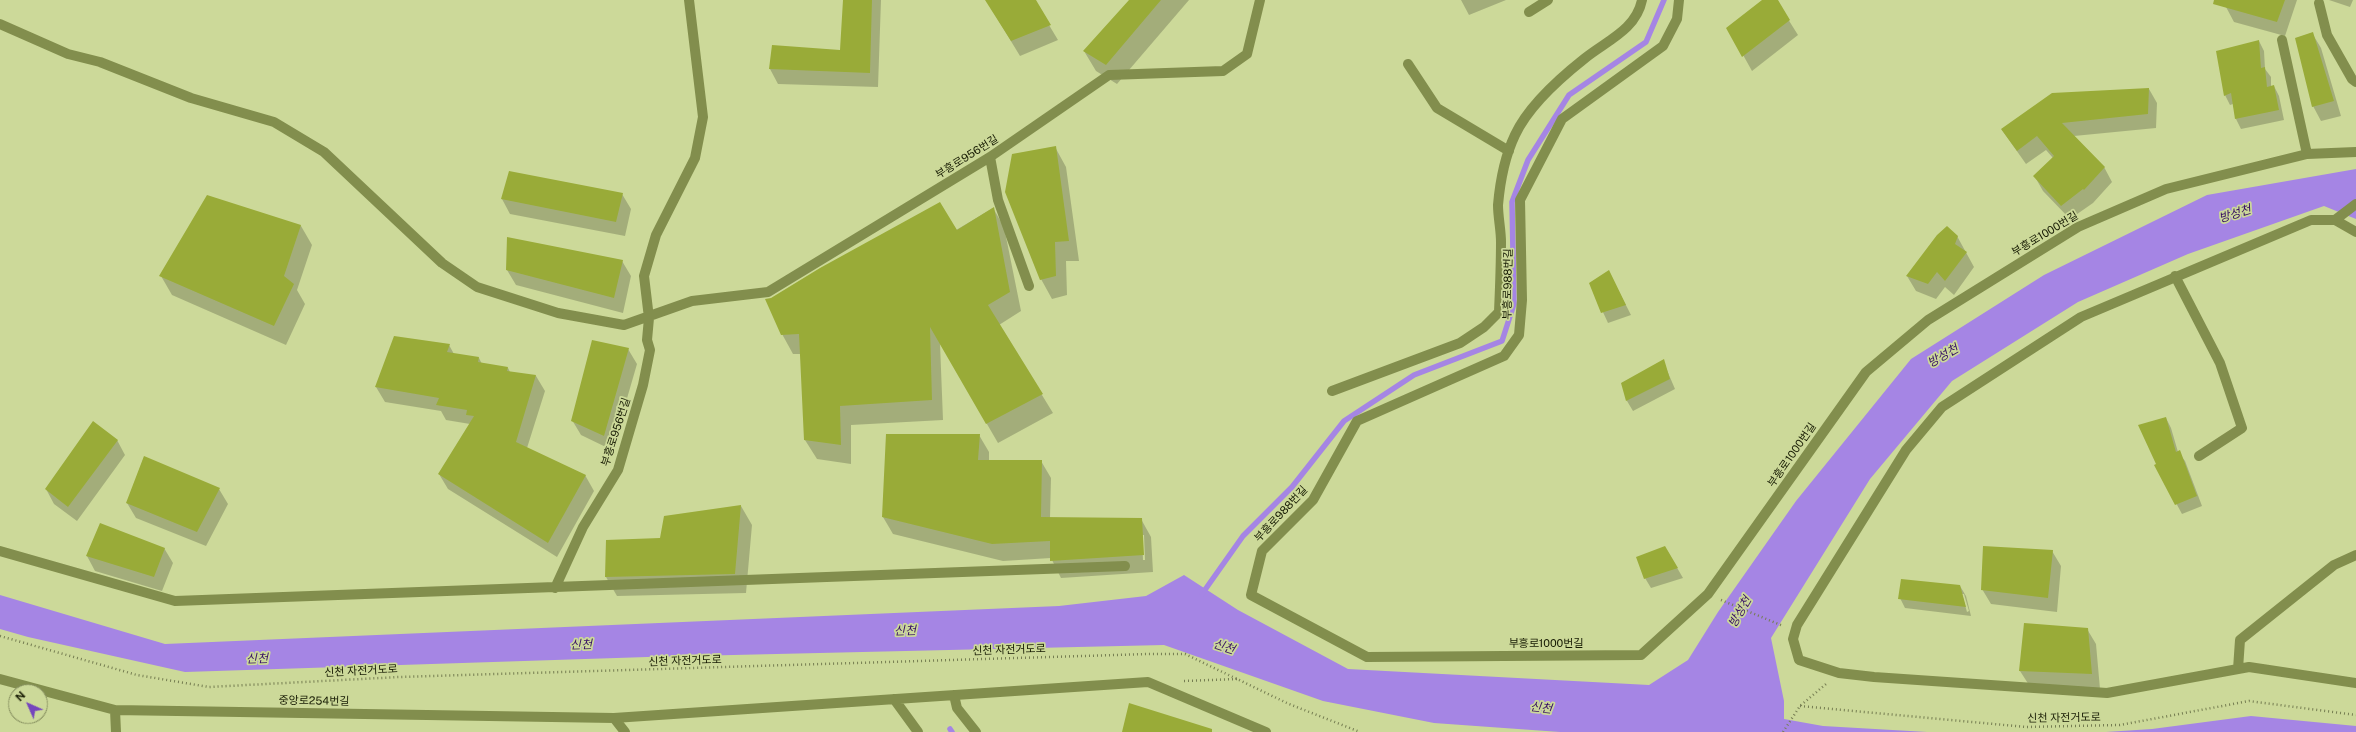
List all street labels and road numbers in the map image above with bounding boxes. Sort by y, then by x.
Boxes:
street label: 부흥로956번길 [933,132,1001,182]
street label: 부흥로1000번길 [2009,209,2081,259]
street label: 부흥로988번길 [1501,248,1515,320]
street label: 부흥로956번길 [599,396,633,468]
street label: 부흥로1000번길 [1765,420,1819,490]
street label: 부흥로988번길 [1252,483,1310,545]
street label: 부흥로1000번길 [1508,637,1584,651]
street label: 신천 자전거도로 [972,642,1046,658]
street label: 신천 자전거도로 [648,653,722,669]
street label: 신천 자전거도로 [324,662,398,680]
street label: 중앙로254번길 [278,694,350,708]
street label: 신천 자전거도로 [2027,711,2101,725]

